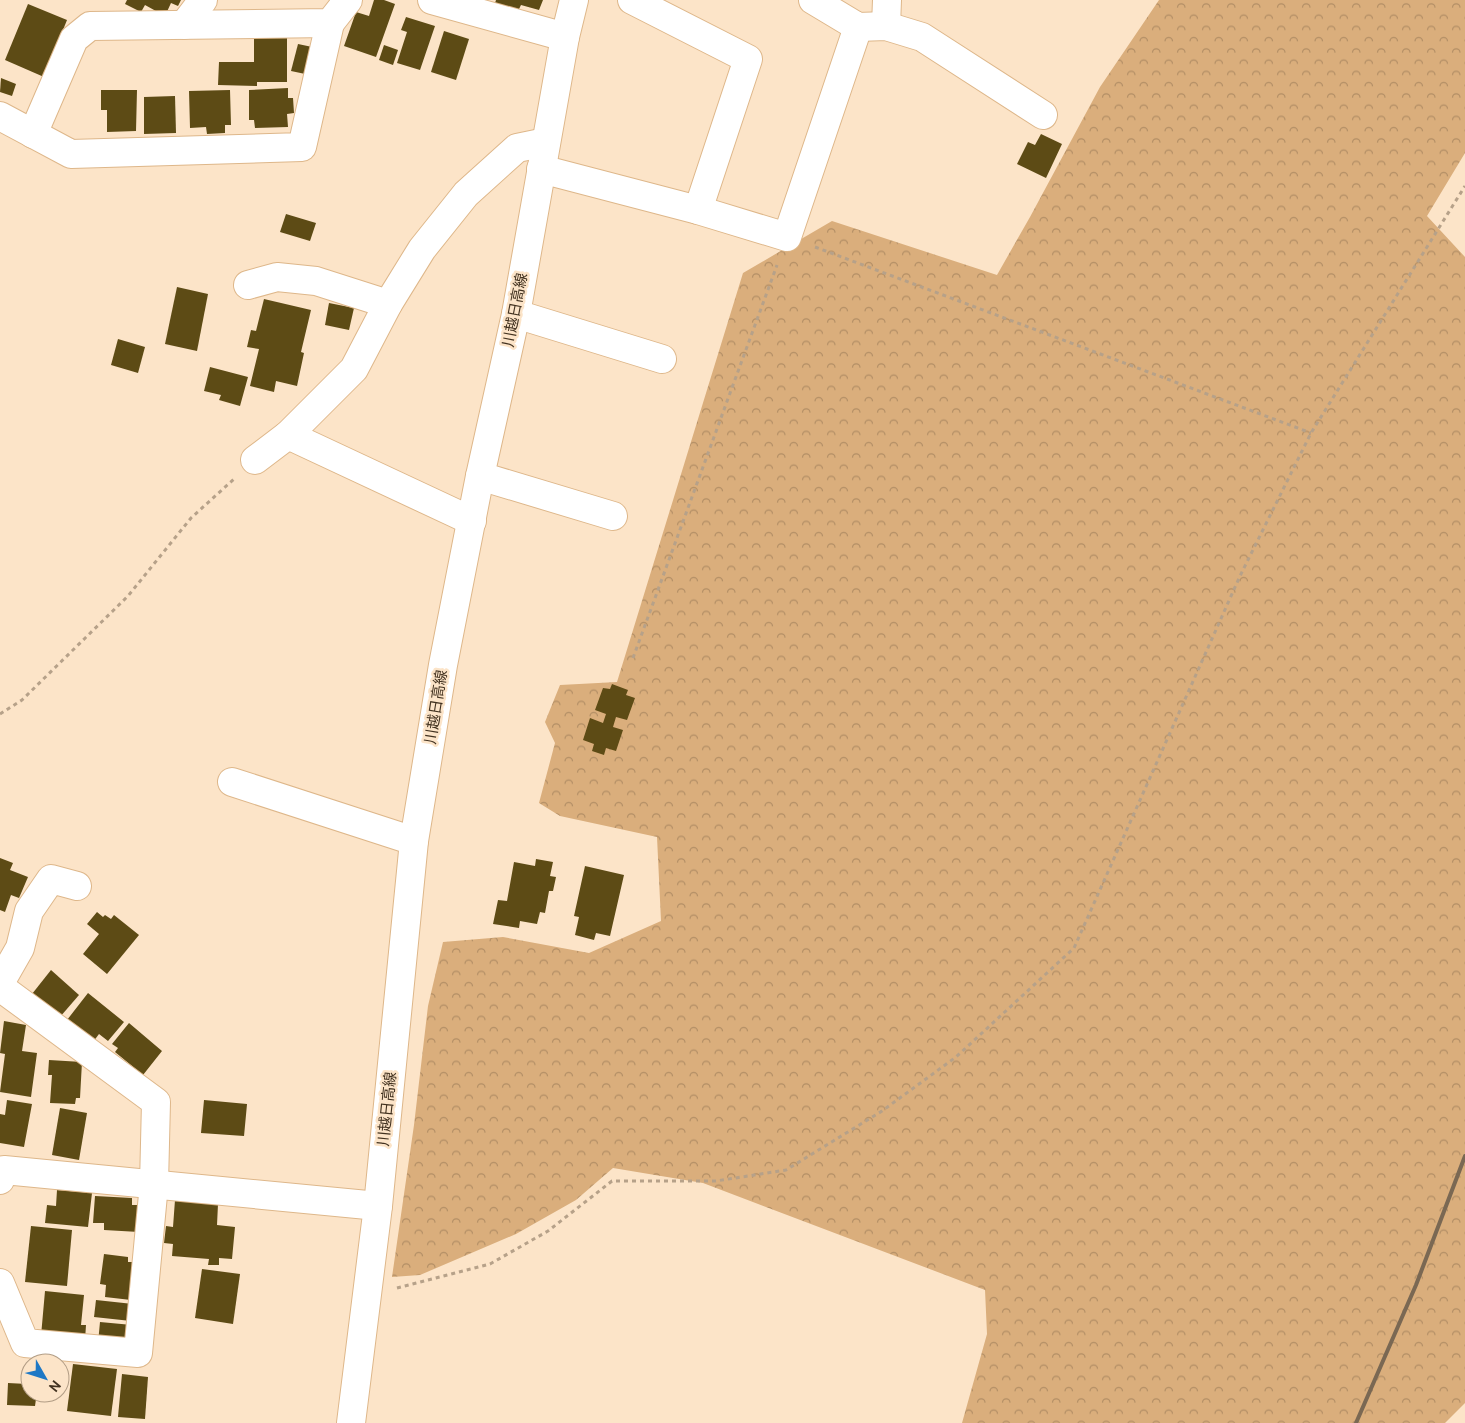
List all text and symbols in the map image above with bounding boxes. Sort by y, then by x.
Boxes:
street label: 川越日高線 [499,271,531,349]
street label: 川越日高線 [421,669,451,745]
street label: 川越日高線 [374,1071,400,1147]
north arrow [20,1353,70,1403]
text: N [45,1377,65,1396]

